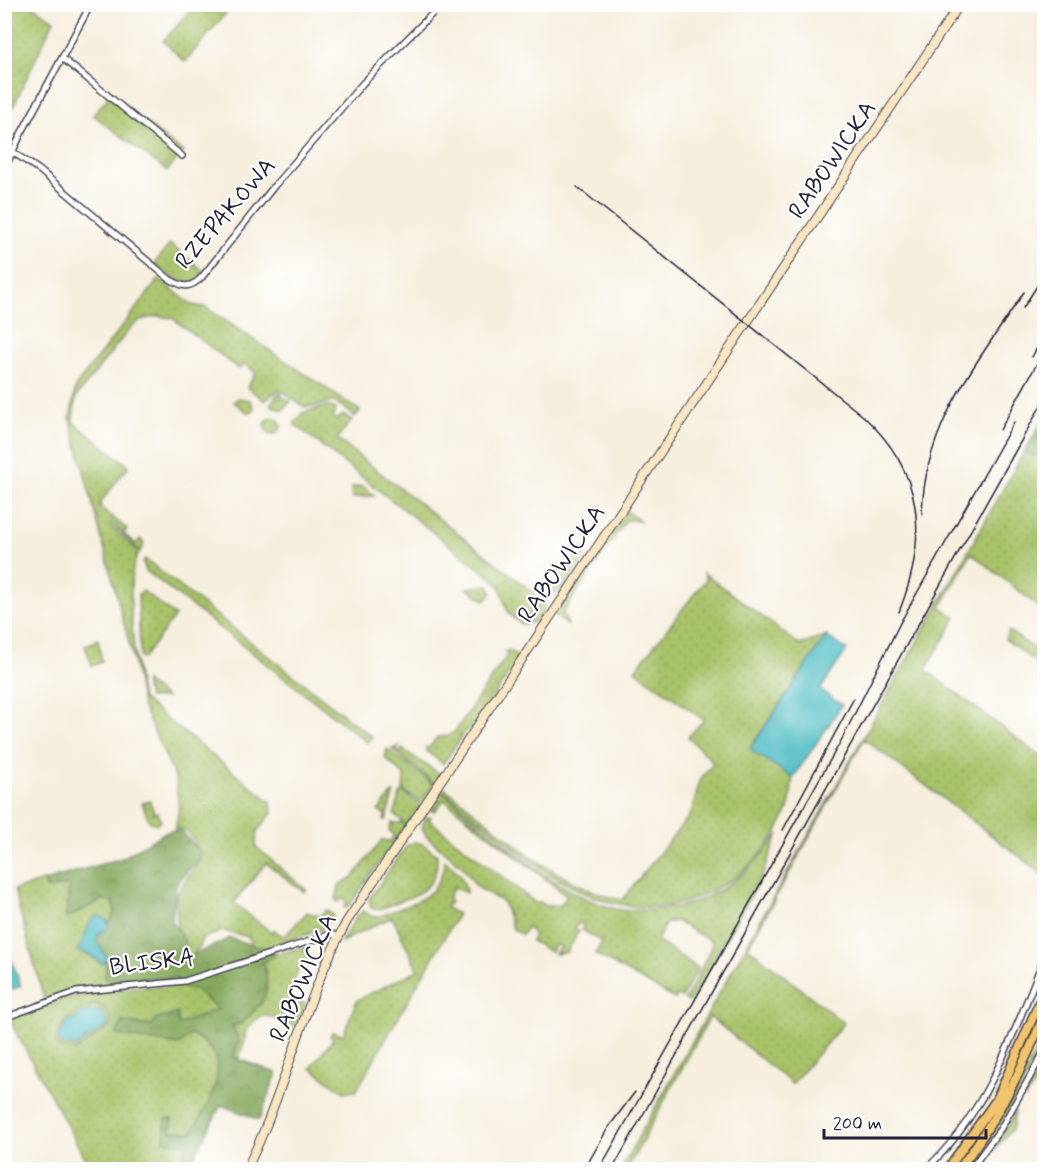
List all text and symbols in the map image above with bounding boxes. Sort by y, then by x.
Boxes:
street label: RABOWICKA [782,95,884,225]
street label: RZEPAKOWA [169,152,283,276]
street label: RABOWICKA [511,499,613,629]
street label: RABOWICKA [263,909,345,1047]
street label: BLISKA [108,942,196,984]
scale bar [824,1102,986,1140]
text: 200 m [833,1112,882,1136]

